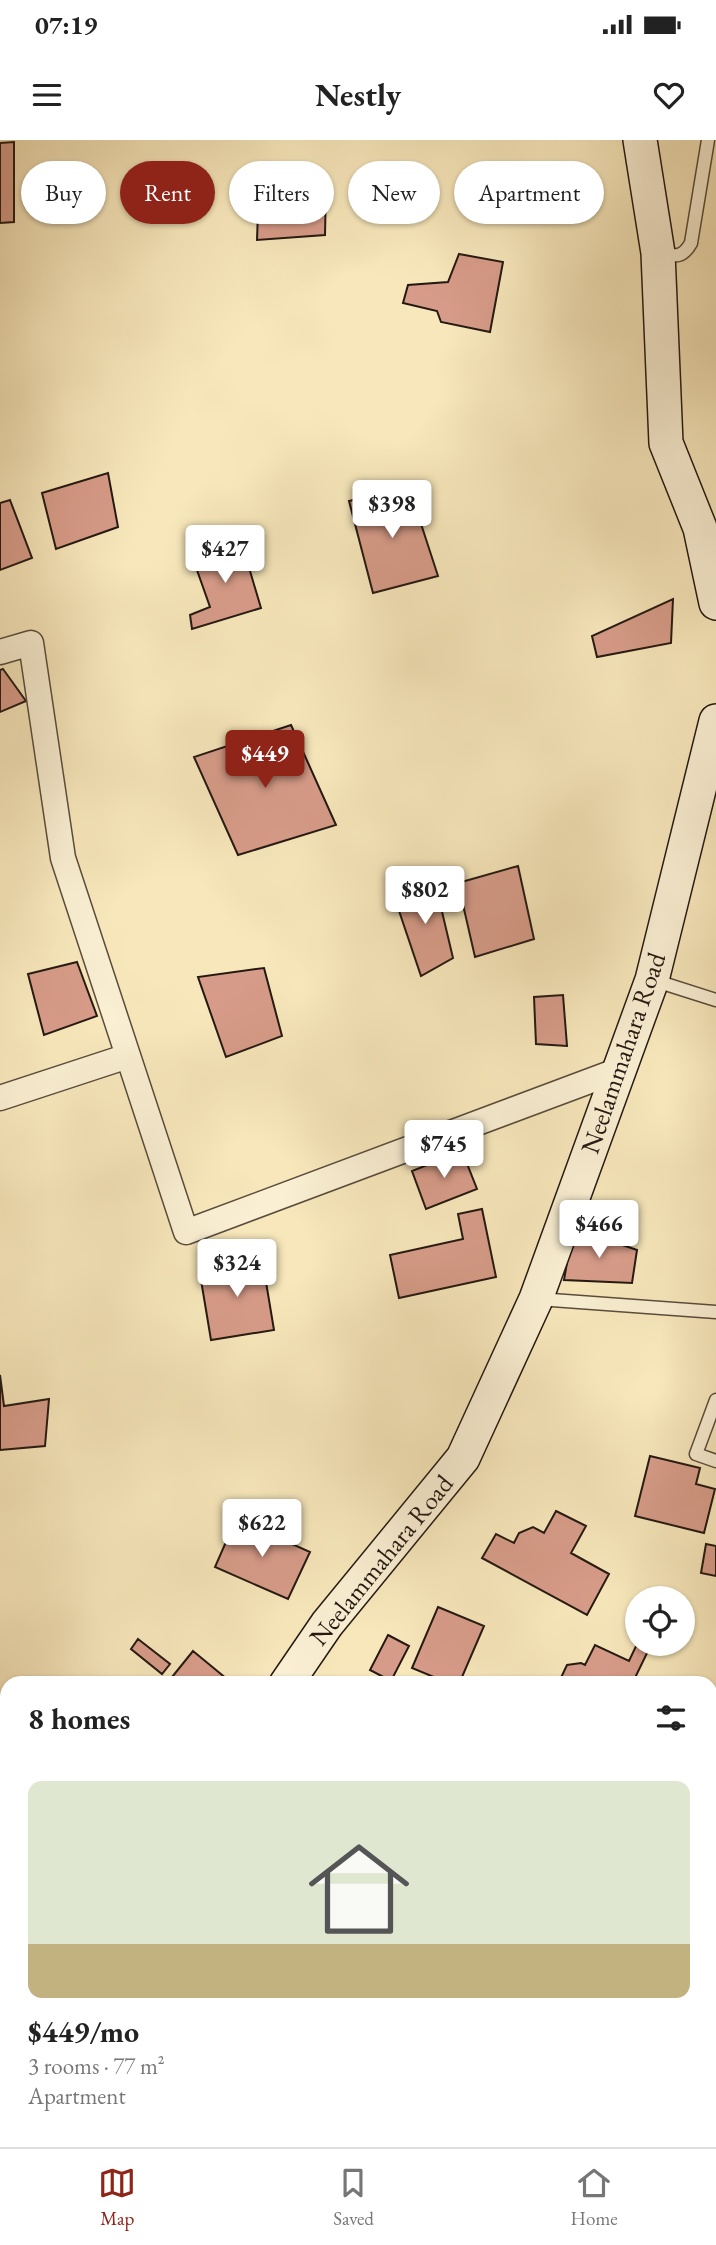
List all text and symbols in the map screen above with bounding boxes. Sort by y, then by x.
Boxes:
text: 07:19 [35,8,97,42]
text: Nestly [315,74,401,116]
icon: menu [28,76,66,114]
icon: heart [650,76,688,114]
chip: Buy [21,161,106,224]
chip: Rent [120,161,215,224]
chip: Filters [229,161,334,224]
chip: New [348,161,440,224]
chip: Apartment [454,161,604,224]
pin: $398 [351,480,433,540]
text: $398 [368,488,416,518]
pin: $427 [184,526,266,585]
text: $427 [201,533,249,563]
pin: $449 [224,730,306,790]
text: $449 [241,738,289,768]
pin: $802 [384,866,466,926]
text: $802 [401,874,449,904]
street label: Neelammahara Road [573,947,674,1158]
pin: $745 [403,1121,485,1180]
text: $745 [420,1128,468,1158]
pin: $466 [558,1200,640,1260]
text: $466 [575,1208,623,1238]
pin: $324 [196,1240,278,1299]
text: $324 [213,1247,261,1277]
street label: Neelammahara Road [302,1467,461,1652]
pin: $622 [221,1500,303,1559]
text: $622 [238,1507,286,1537]
map controls [625,1586,695,1656]
button: locate [625,1586,695,1656]
text: 8 homes [28,1699,130,1738]
icon: filters [652,1699,690,1737]
icon: home [296,1826,422,1952]
text: $449/mo [28,2012,139,2051]
text: 3 rooms · 77 m² [28,2051,165,2081]
text: Apartment [28,2081,126,2111]
tab: Map [98,2164,136,2231]
tab: Saved [333,2164,374,2231]
tab: Home [571,2164,618,2231]

